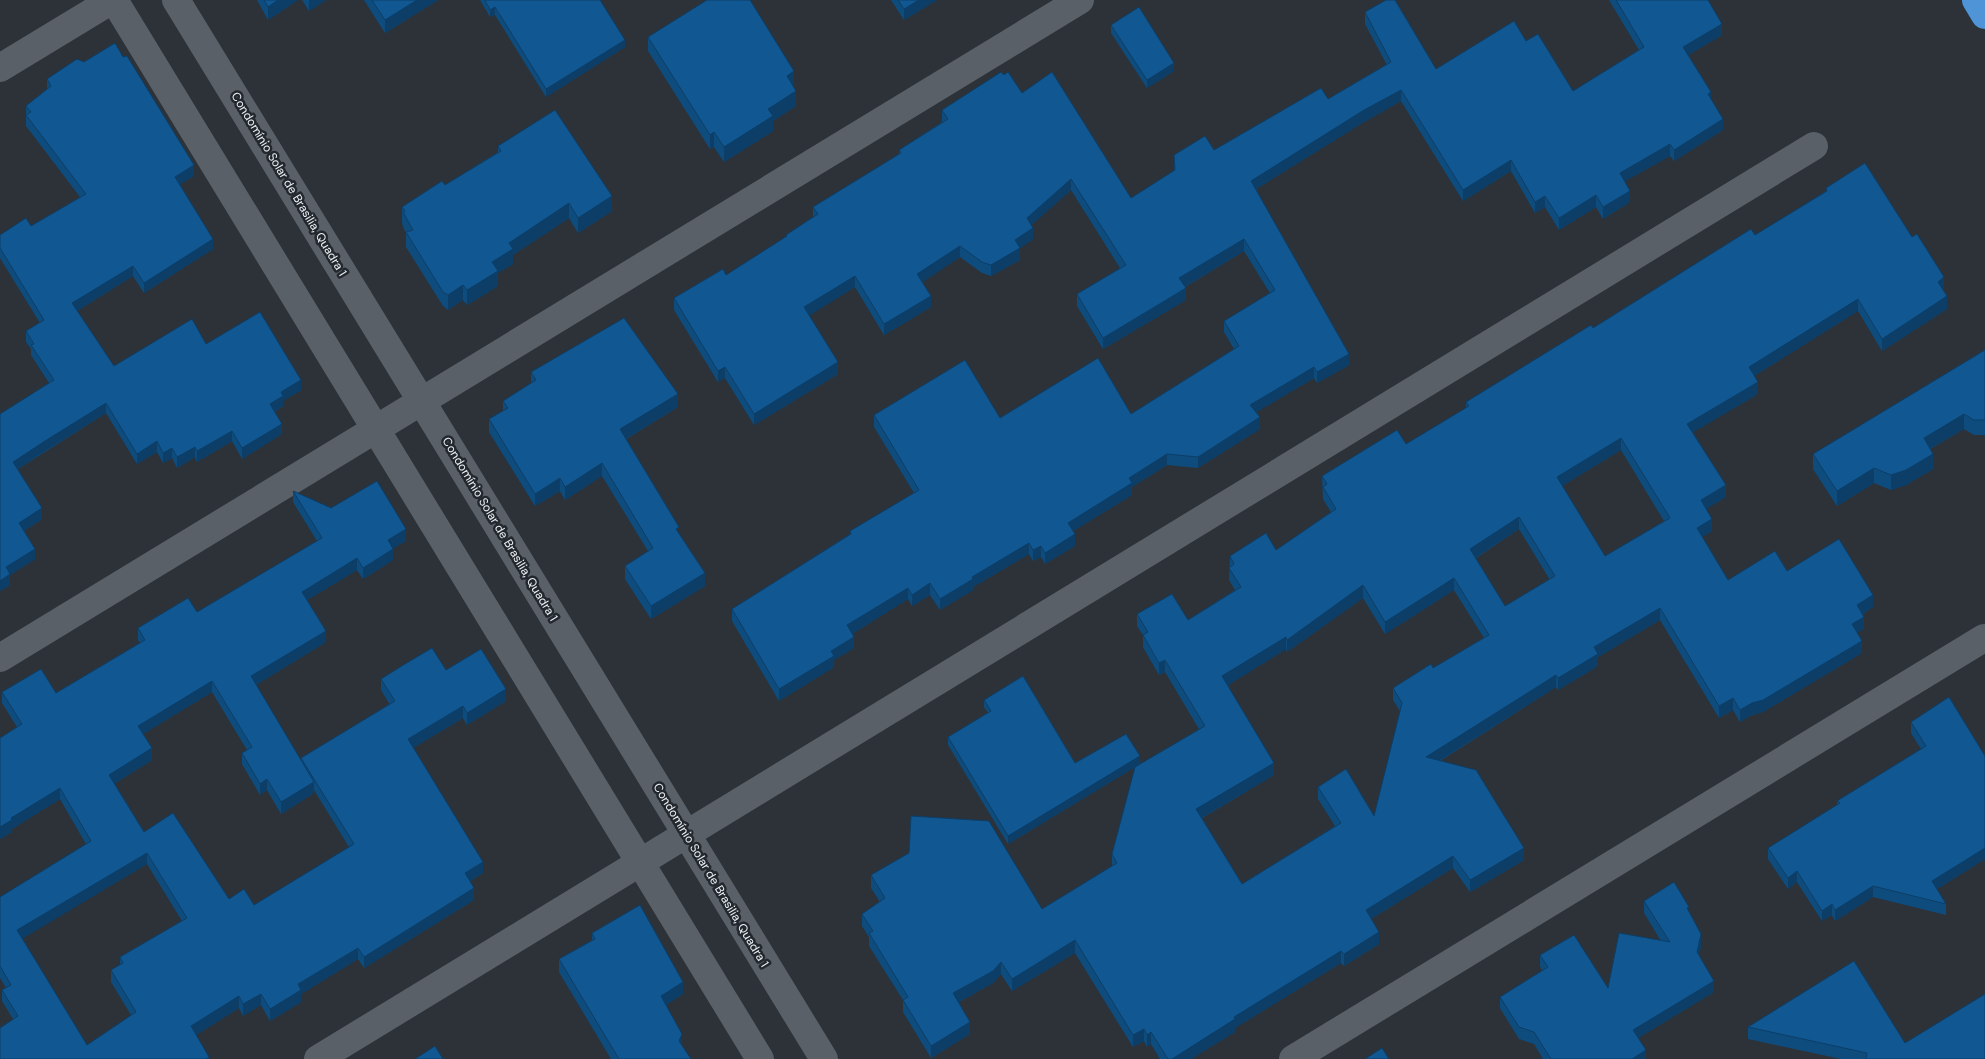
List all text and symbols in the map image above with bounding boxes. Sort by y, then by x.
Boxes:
street label: Condomínio Solar de Brasilia, Quadra 1 [228,89,350,279]
street label: Condomínio Solar de Brasilia, Quadra 1 [439,434,561,624]
street label: Condomínio Solar de Brasilia, Quadra 1 [650,780,772,970]

